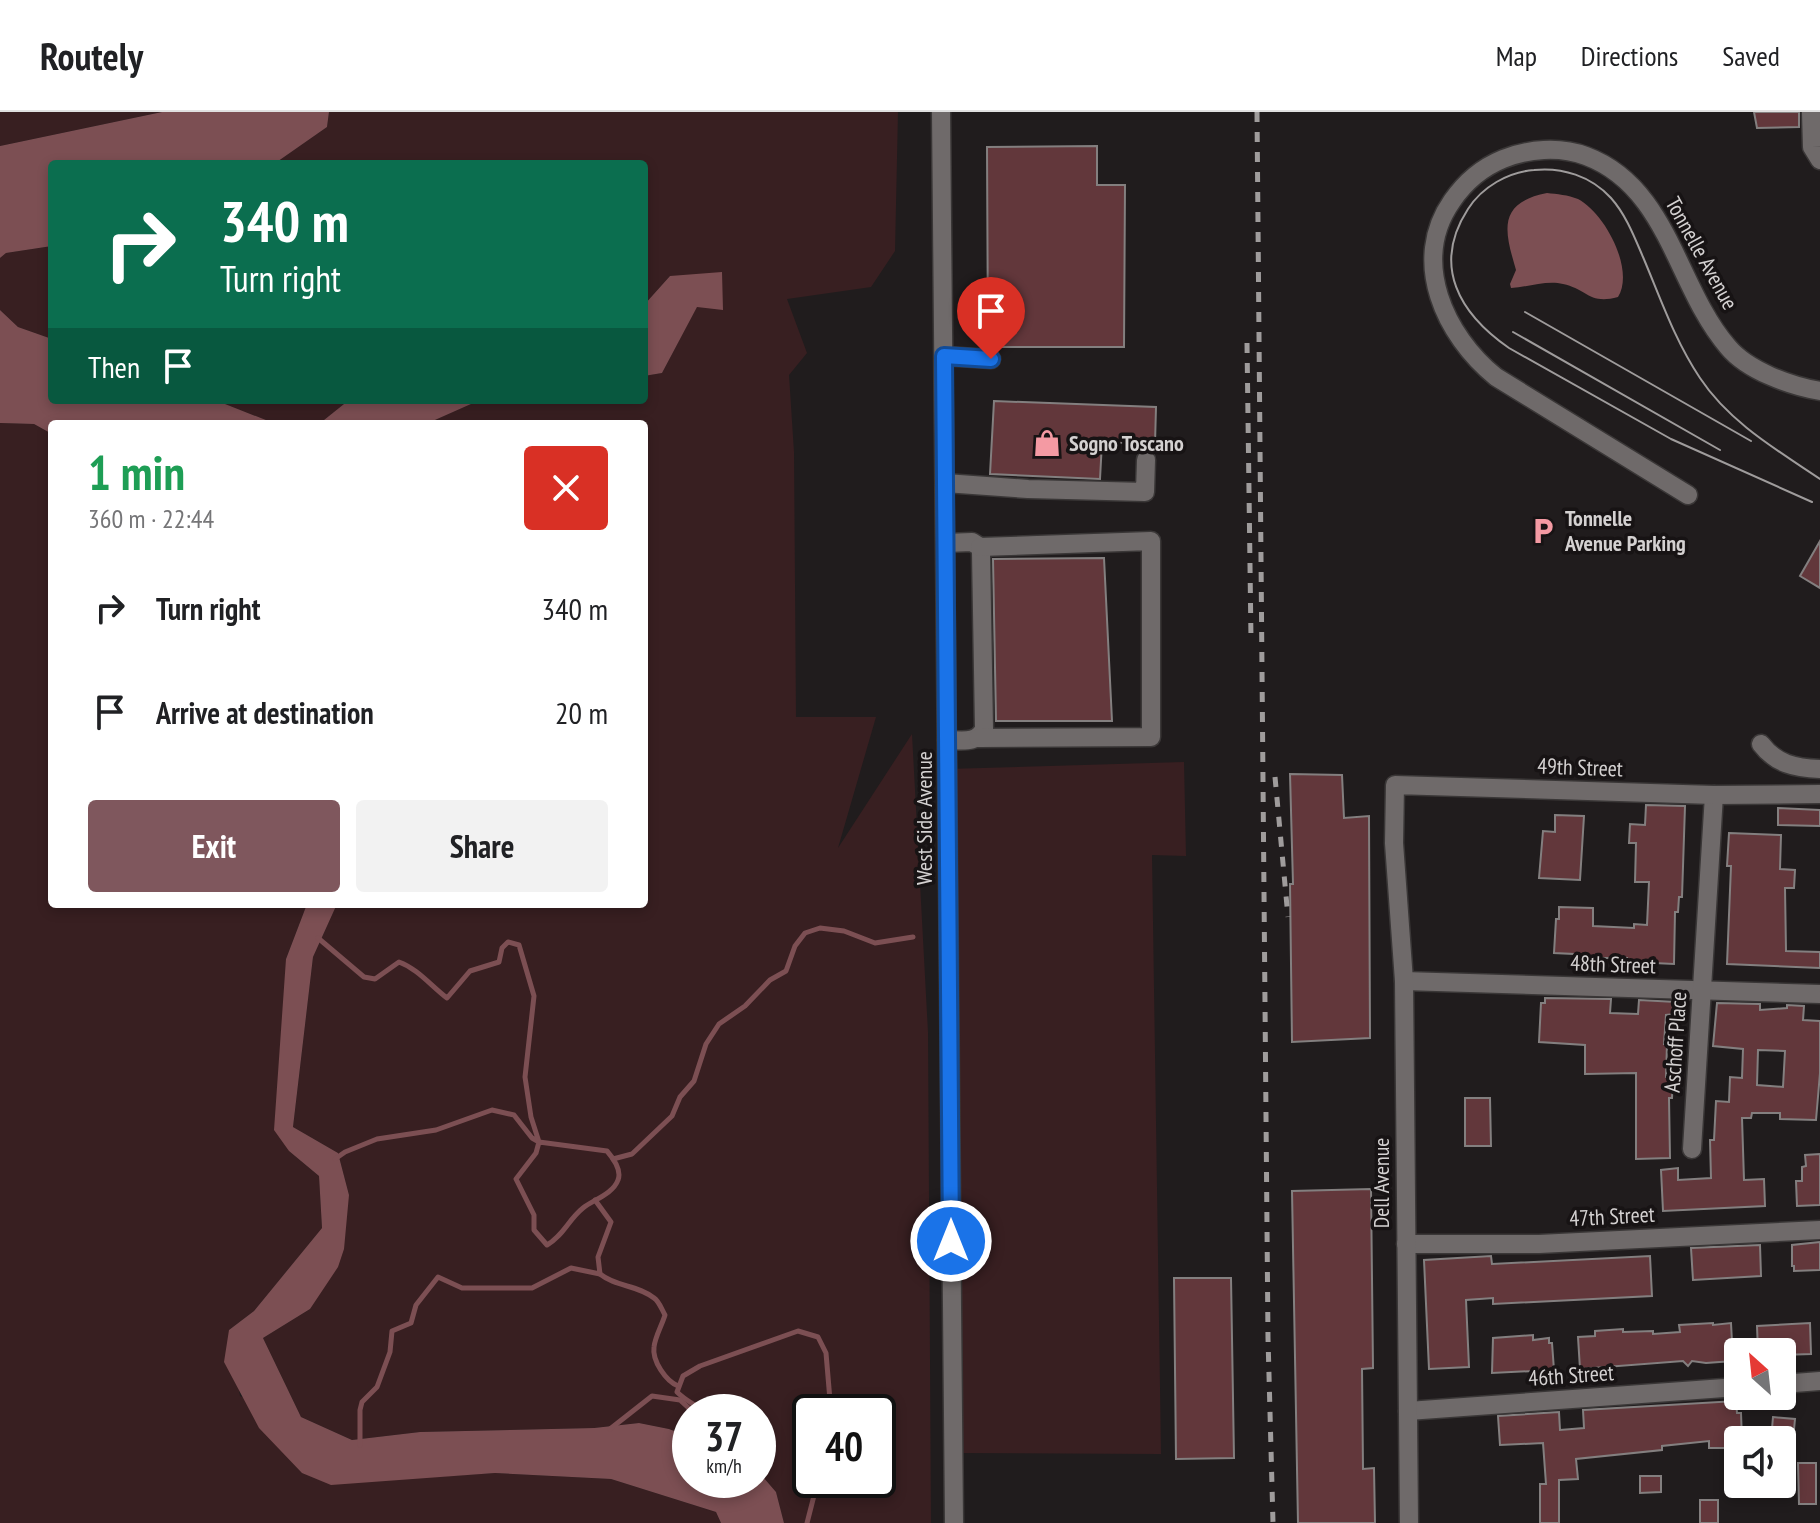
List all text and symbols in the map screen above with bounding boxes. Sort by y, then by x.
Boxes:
text: Routely [40,31,143,80]
text: Map [1496,37,1537,74]
text: Directions [1581,37,1678,74]
text: Saved [1722,37,1780,74]
text: 340 m [220,185,349,257]
icon: right [88,192,192,296]
street label: Tonnelle Avenue [1660,192,1744,314]
text: Turn right [220,255,341,302]
pin [957,277,1025,359]
icon: arrive [969,289,1013,333]
icon: arrive [156,344,200,388]
text: Then [88,347,140,386]
shop icon: Sogno Toscano [1032,428,1062,458]
place label: Sogno Toscano [1069,429,1184,457]
text: 1 min [88,441,185,503]
button: close [524,446,608,530]
text: 360 m · 22:44 [88,502,214,535]
place label: Tonnelle Avenue Parking [1564,504,1686,557]
parking icon: Tonnelle Avenue Parking [1528,516,1558,546]
icon: right [88,586,132,630]
text: Turn right [156,589,260,628]
text: 340 m [542,589,608,628]
icon: arrive [88,690,132,734]
text: Arrive at destination [156,693,374,732]
text: 20 m [555,693,608,732]
street label: West Side Avenue [910,751,938,885]
street label: 49th Street [1537,752,1623,782]
button: Exit [88,800,340,892]
button: Share [356,800,608,892]
street label: 48th Street [1570,949,1656,979]
street label: Aschoff Place [1658,991,1692,1093]
street label: Dell Avenue [1367,1138,1395,1228]
position arrow [909,1199,993,1283]
street label: 47th Street [1569,1200,1655,1232]
north arrow [1724,1338,1796,1410]
map controls [1724,1338,1796,1498]
street label: 46th Street [1527,1358,1615,1392]
speed limit sign: 40 [792,1394,896,1498]
text: 37 [705,1410,743,1462]
button: sound [1724,1426,1796,1498]
text: km/h [706,1453,742,1479]

